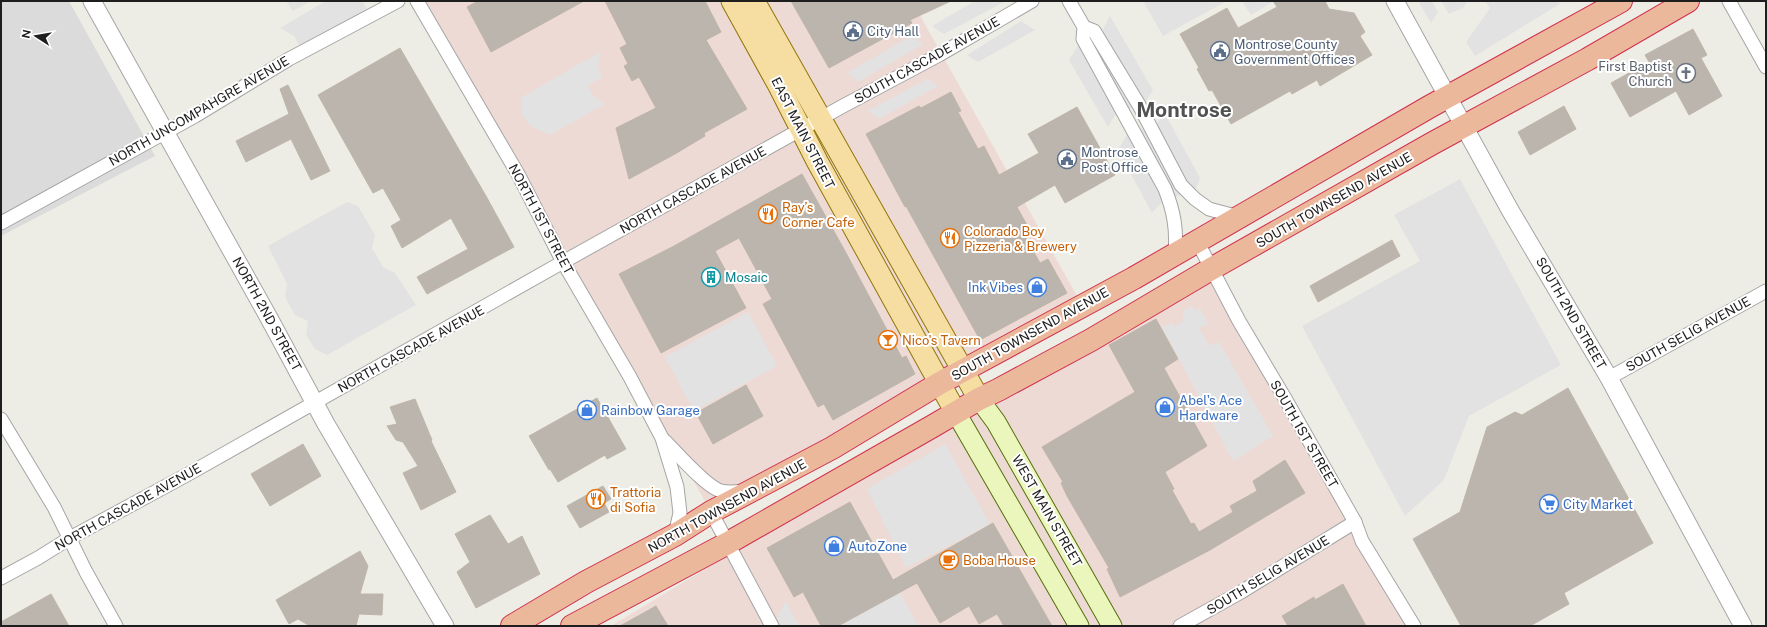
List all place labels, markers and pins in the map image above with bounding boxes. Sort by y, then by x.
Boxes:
public building icon: City Hall [842,20,864,42]
place label: City Hall [867,24,919,39]
place label: Montrose County Government Offices [1234,37,1355,67]
public building icon: Montrose County Government Offices [1209,40,1231,62]
place label: First Baptist Church [1598,59,1672,89]
church icon: First Baptist Church [1675,62,1697,84]
place label: Montrose Post Office [1081,145,1148,175]
public building icon: Montrose Post Office [1056,148,1078,170]
place label: Ray’s Corner Cafe [782,200,855,230]
restaurant icon: Ray’s Corner Cafe [757,203,779,225]
place label: Colorado Boy Pizzeria & Brewery [964,224,1077,254]
restaurant icon: Colorado Boy Pizzeria & Brewery [939,227,961,249]
building icon: Mosaic [700,266,722,288]
place label: Mosaic [725,270,768,285]
shop icon: Ink Vibes [1026,276,1048,298]
place label: Ink Vibes [968,280,1023,295]
bar icon: Nico's Tavern [877,329,899,351]
place label: Nico's Tavern [902,333,981,348]
place label: Abel's Ace Hardware [1179,393,1242,423]
shop icon: Abel's Ace Hardware [1154,396,1176,418]
shop icon: Rainbow Garage [576,399,598,421]
place label: Rainbow Garage [601,403,700,418]
place label: Trattoria di Sofia [610,485,661,515]
restaurant icon: Trattoria di Sofia [585,488,607,510]
supermarket icon: City Market [1538,493,1560,515]
place label: City Market [1563,497,1633,512]
shop icon: AutoZone [823,535,845,557]
place label: AutoZone [848,539,907,554]
cafe icon: Boba House [938,549,960,571]
place label: Boba House [963,553,1036,568]

